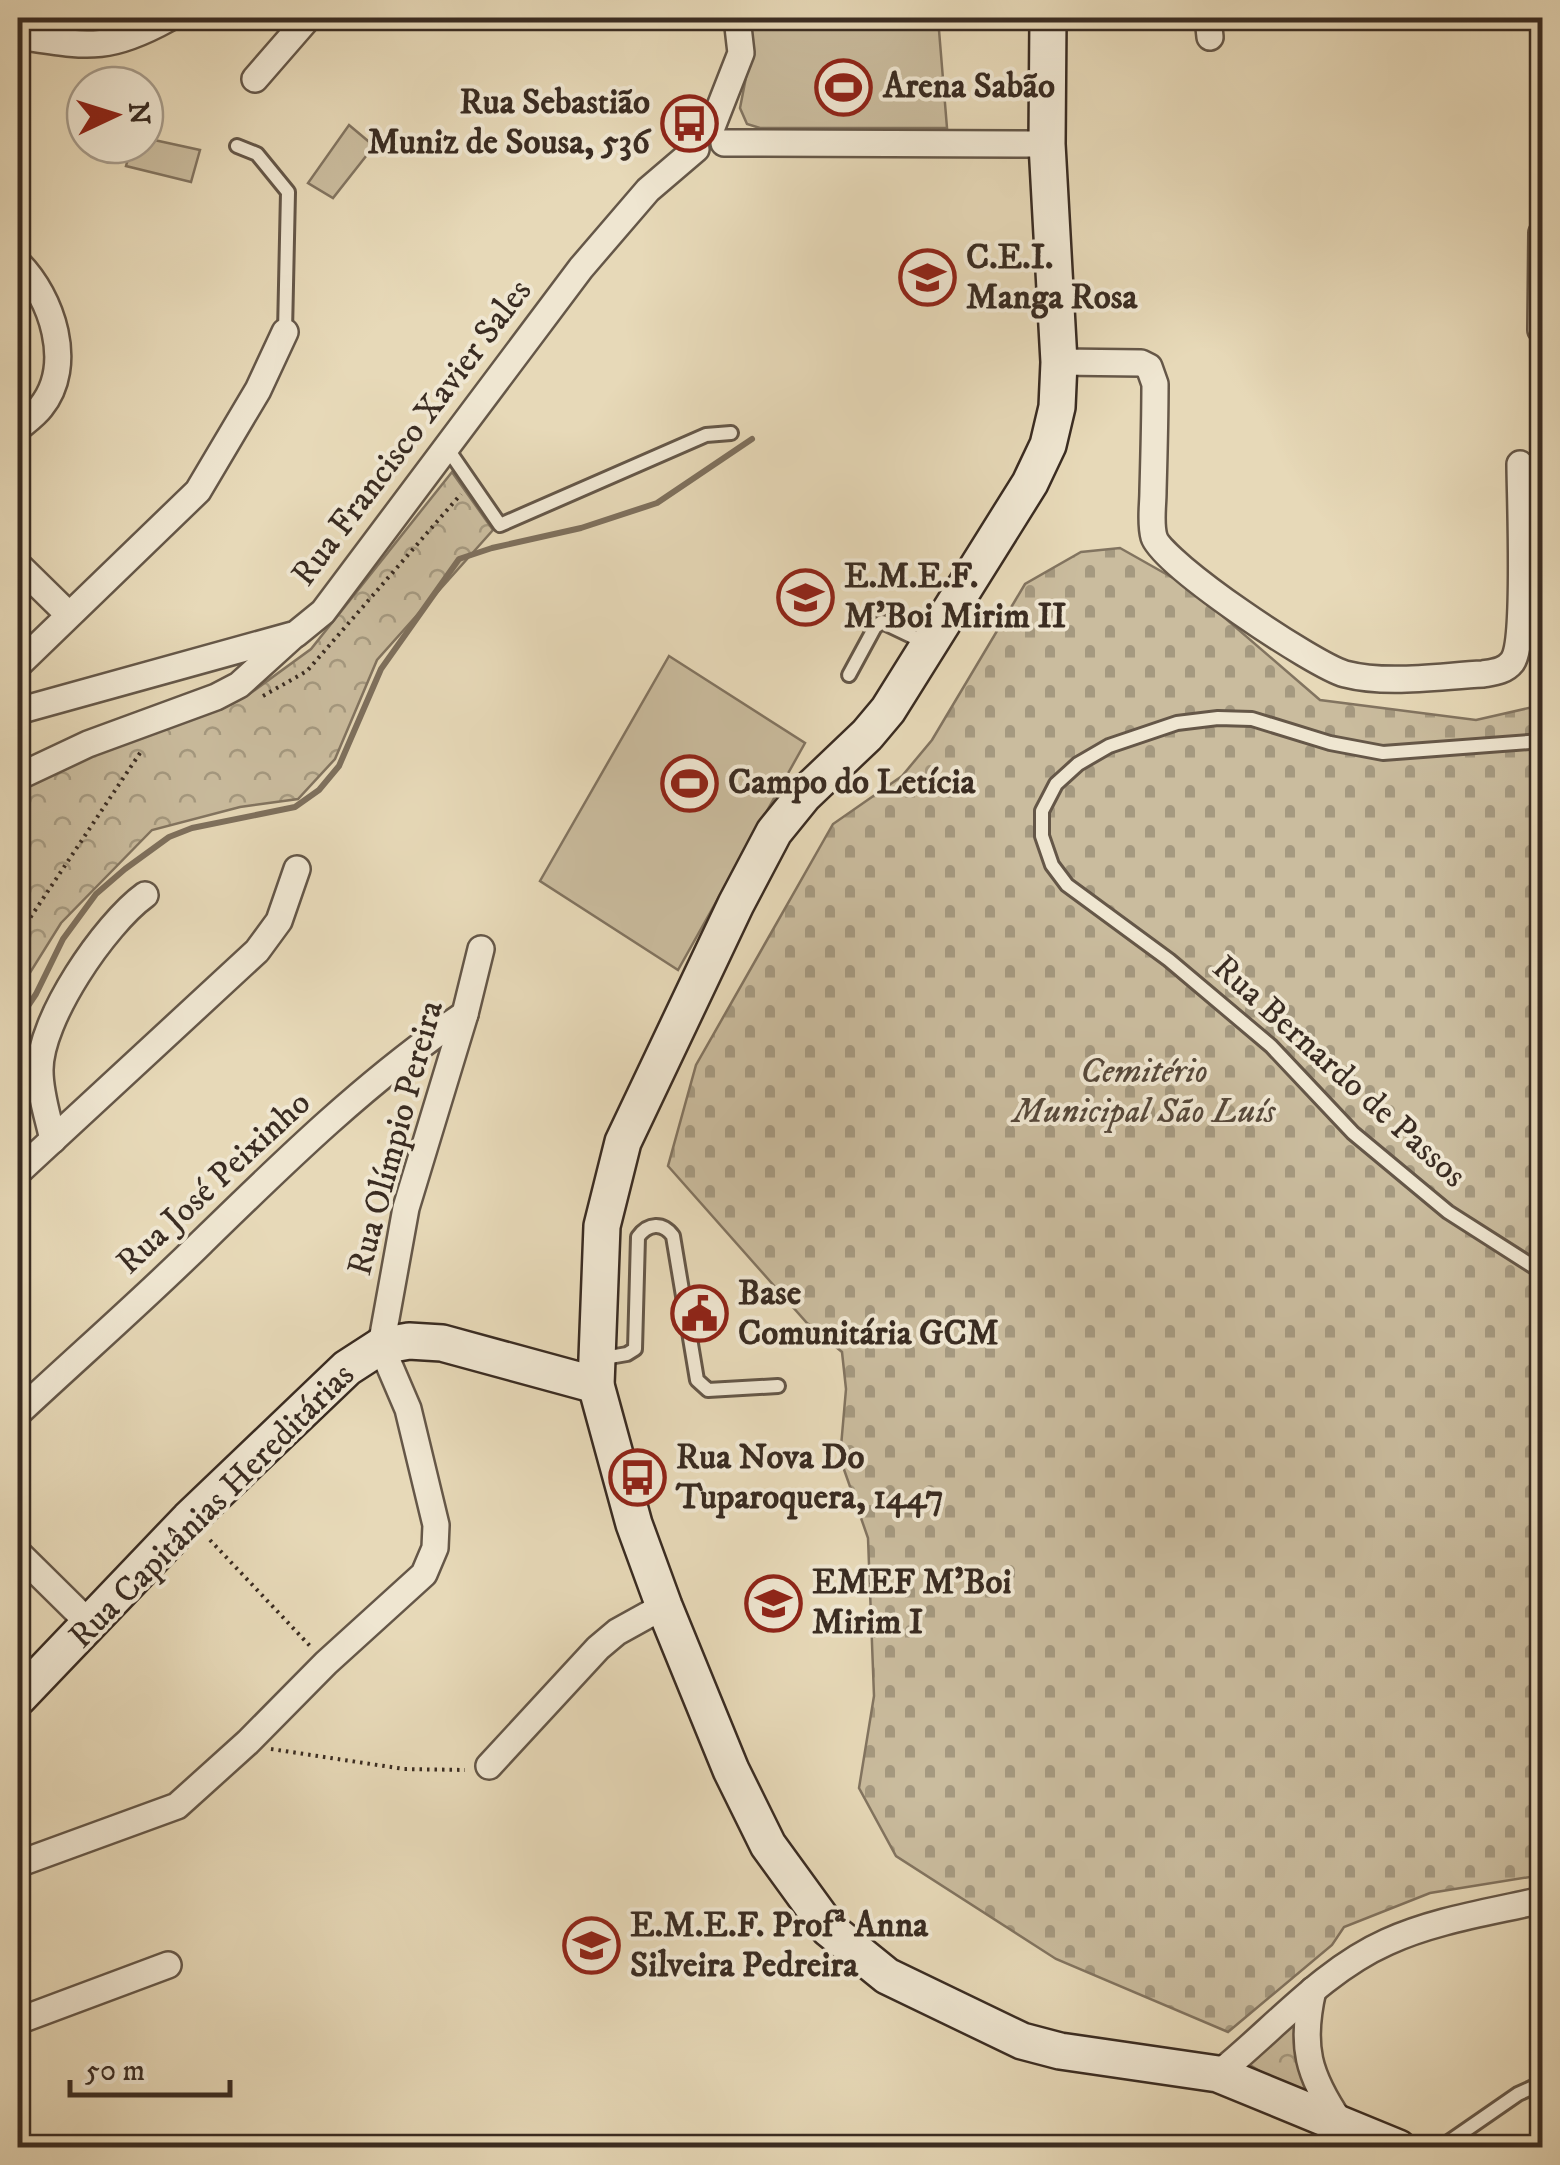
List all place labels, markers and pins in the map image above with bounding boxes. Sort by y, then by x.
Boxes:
sports icon: Arena Sabão [814,57,874,117]
place label: Arena Sabão [882,65,1055,109]
place label: Rua Sebastião Muniz de Sousa, 536 [367,81,652,165]
bus stop icon: Rua Sebastião Muniz de Sousa, 536 [659,93,719,153]
place label: C.E.I. Manga Rosa [966,236,1138,320]
school or university icon: C.E.I. Manga Rosa [897,248,957,308]
place label: E.M.E.F. M'Boi Mirim II [844,555,1066,639]
school or university icon: E.M.E.F. M'Boi Mirim II [775,567,835,627]
sports icon: Campo do Letícia [659,753,719,813]
place label: Campo do Letícia [728,761,977,805]
place label: Base Comunitária GCM [738,1272,999,1356]
public building icon: Base Comunitária GCM [669,1284,729,1344]
place label: Rua Nova Do Tuparoquera, 1447 [675,1436,944,1520]
bus stop icon: Rua Nova Do Tuparoquera, 1447 [607,1448,667,1508]
place label: EMEF M'Boi Mirim I [812,1561,1012,1645]
school or university icon: EMEF M'Boi Mirim I [743,1573,803,1633]
place label: E.M.E.F. Profª Anna Silveira Pedreira [630,1904,929,1988]
school or university icon: E.M.E.F. Profª Anna Silveira Pedreira [561,1916,621,1976]

